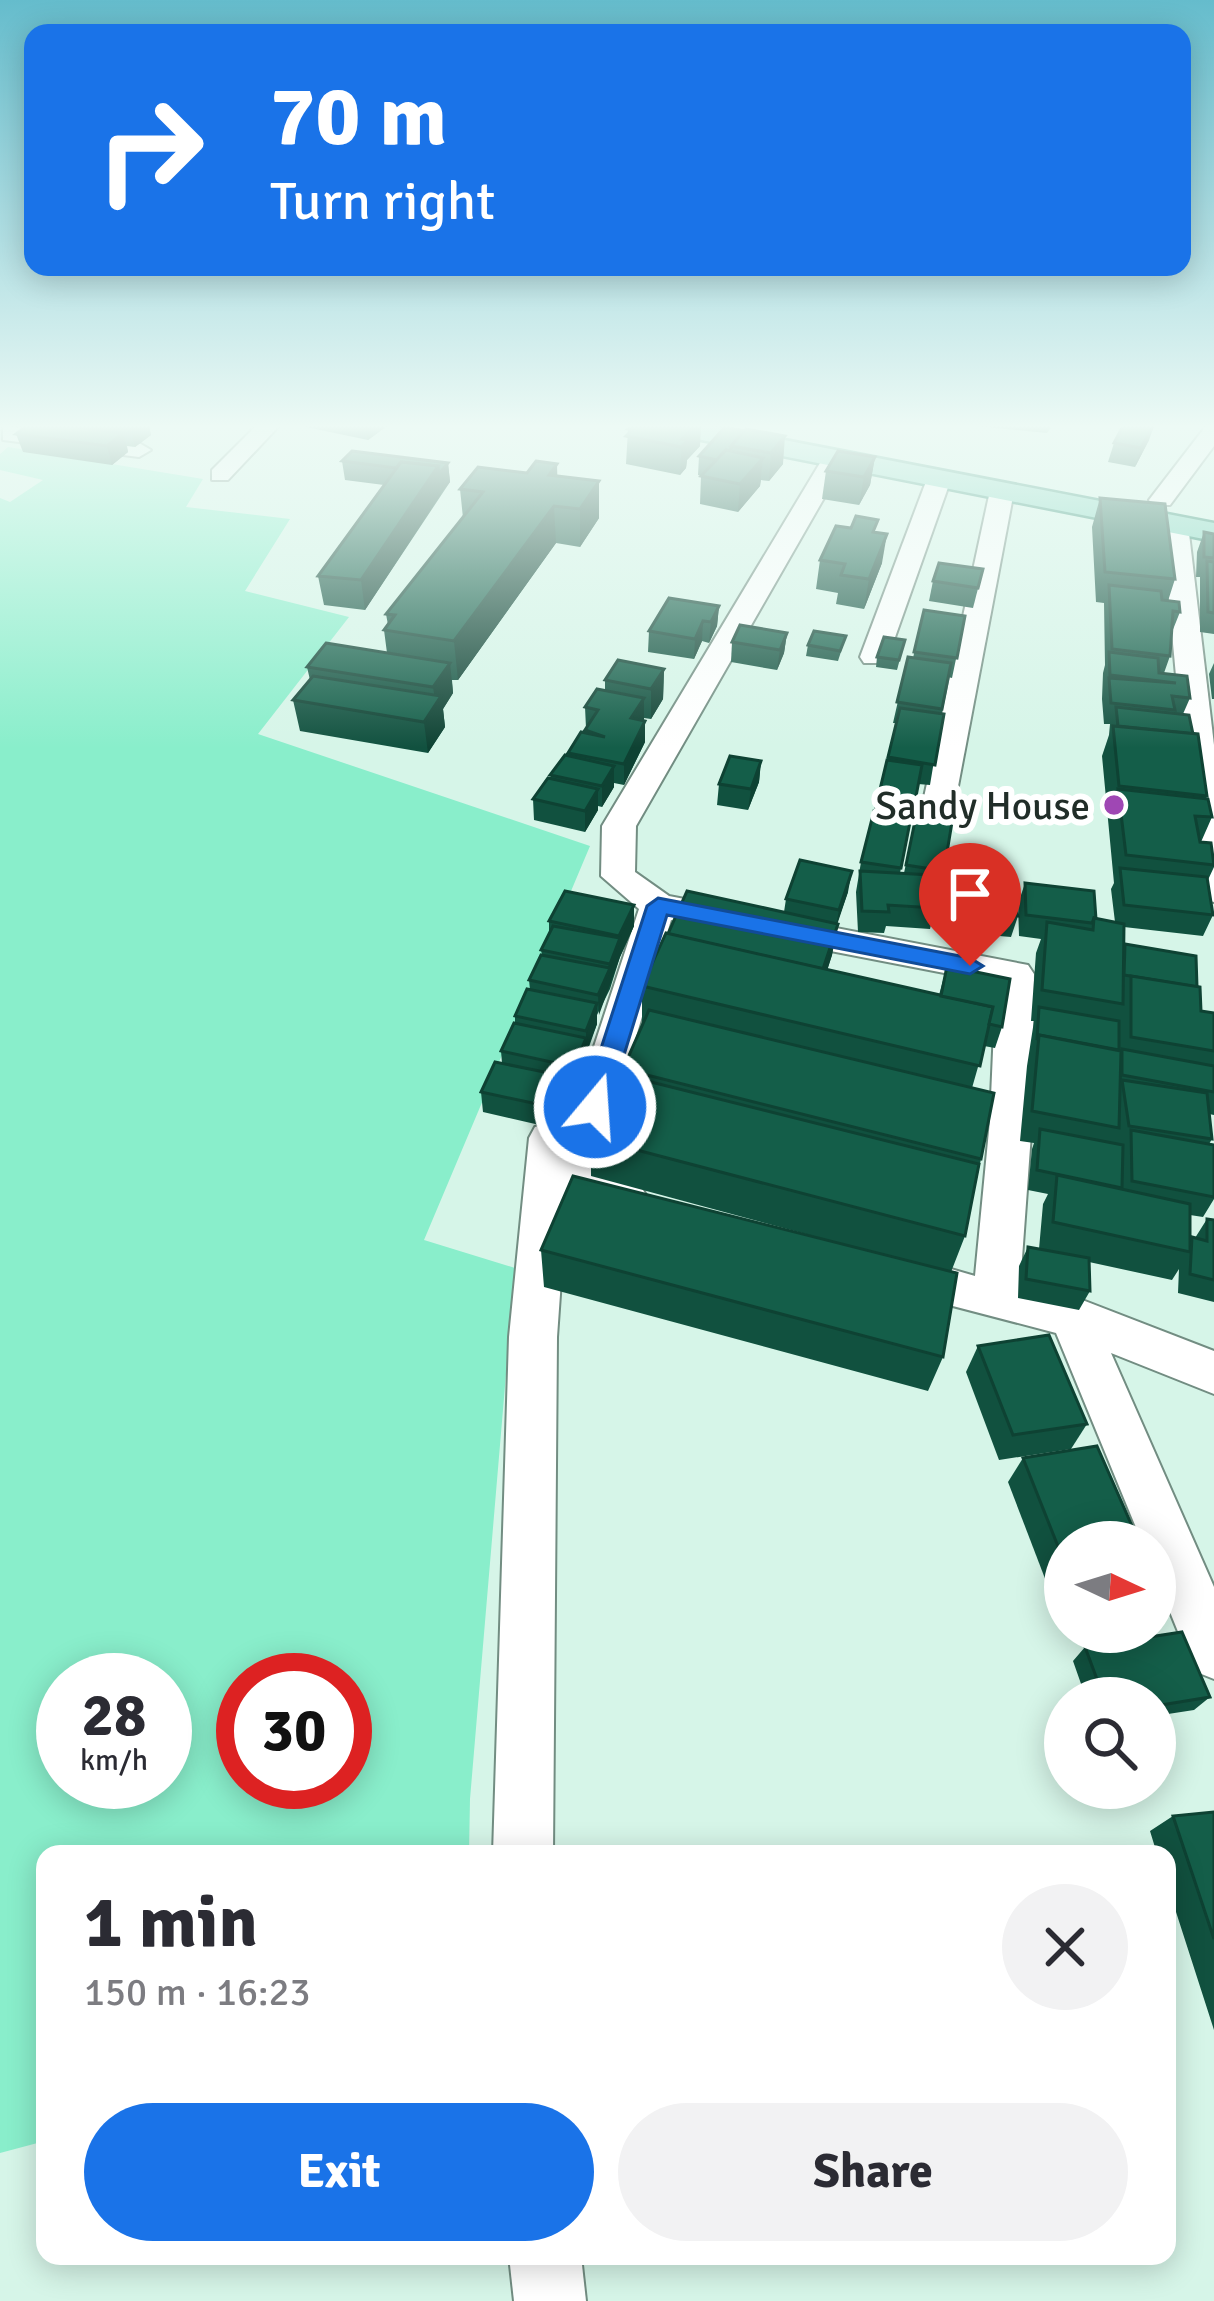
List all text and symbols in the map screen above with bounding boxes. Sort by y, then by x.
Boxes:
text: 70 m [270,65,447,169]
icon: right [72,72,228,228]
text: Turn right [270,168,495,235]
place label: Sandy House [875,782,1090,830]
marker: Sandy House [1101,792,1127,818]
pin [919,843,1021,966]
icon: arrive [937,861,1003,927]
position arrow [532,1044,658,1170]
north arrow [1044,1521,1176,1653]
map controls [1044,1521,1176,1809]
speed limit sign: 30 [216,1653,372,1809]
button: search [1044,1677,1176,1809]
text: 28 [82,1679,146,1753]
text: km/h [80,1742,148,1779]
text: 1 min [84,1878,258,1967]
button: close [1002,1884,1128,2010]
text: 150 m · 16:23 [84,1968,311,2016]
button: Exit [84,2103,594,2241]
button: Share [618,2103,1128,2241]

